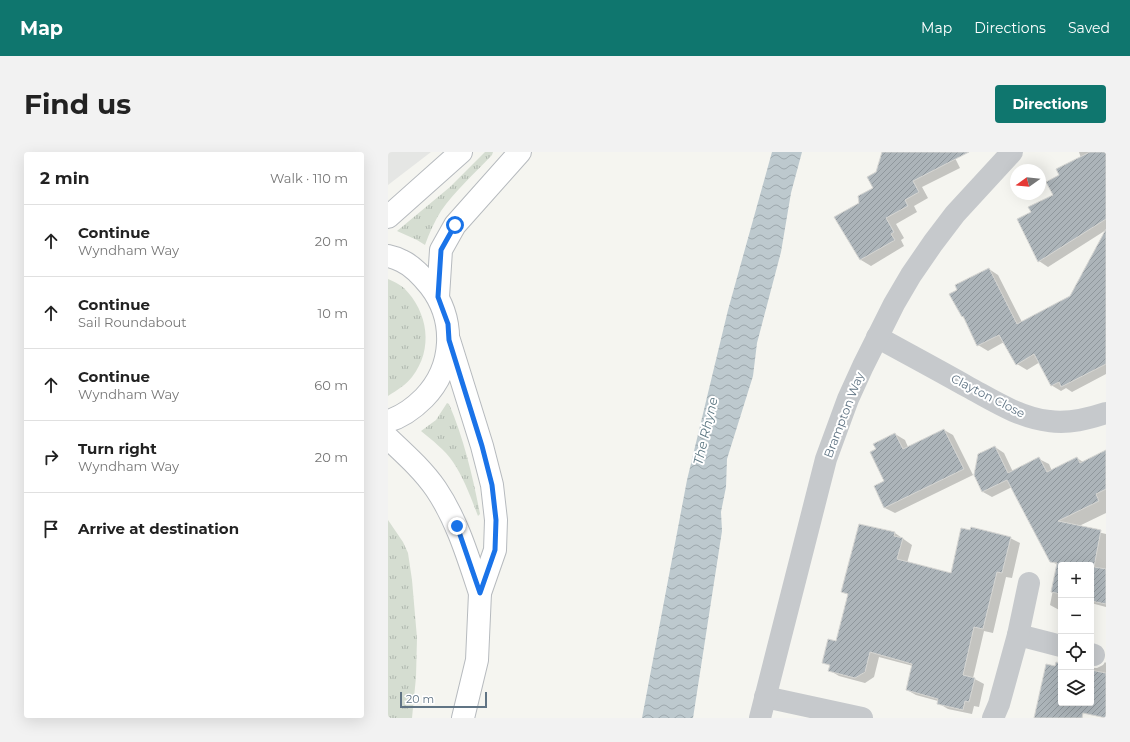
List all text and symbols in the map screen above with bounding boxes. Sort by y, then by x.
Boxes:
text: Map [20,17,63,40]
text: Map [921,19,952,37]
text: Directions [974,19,1046,37]
text: Saved [1068,19,1110,37]
button: Directions [995,85,1106,123]
text: Find us [24,87,131,121]
north arrow [1010,164,1046,200]
text: 2 min [40,168,90,188]
text: Walk · 110 m [270,170,348,186]
route start [446,216,464,234]
text: Continue [78,223,150,242]
icon: ahead [40,230,62,252]
text: 20 m [315,233,348,249]
text: Wyndham Way [78,242,179,258]
text: Continue [78,295,150,314]
icon: ahead [40,302,62,324]
text: 10 m [318,305,348,321]
text: Sail Roundabout [78,314,187,330]
text: Continue [78,367,150,386]
street label: Brampton Way [820,369,867,460]
street label: Clayton Close [949,370,1028,421]
icon: ahead [40,374,62,396]
text: 60 m [314,377,348,393]
text: Wyndham Way [78,386,179,402]
water label: The Rhyne [689,395,721,466]
text: Turn right [78,439,157,458]
icon: right [40,446,62,468]
text: 20 m [315,449,348,465]
text: Wyndham Way [78,458,179,474]
route end [448,517,466,535]
icon: arrive [40,518,62,540]
text: Arrive at destination [78,519,239,538]
map controls [1058,562,1094,706]
button: + [1058,562,1094,598]
button: − [1058,598,1094,634]
button: locate [1058,634,1094,670]
button: layers [1058,670,1094,706]
scale bar [400,690,487,709]
text: 20 m [406,692,434,706]

